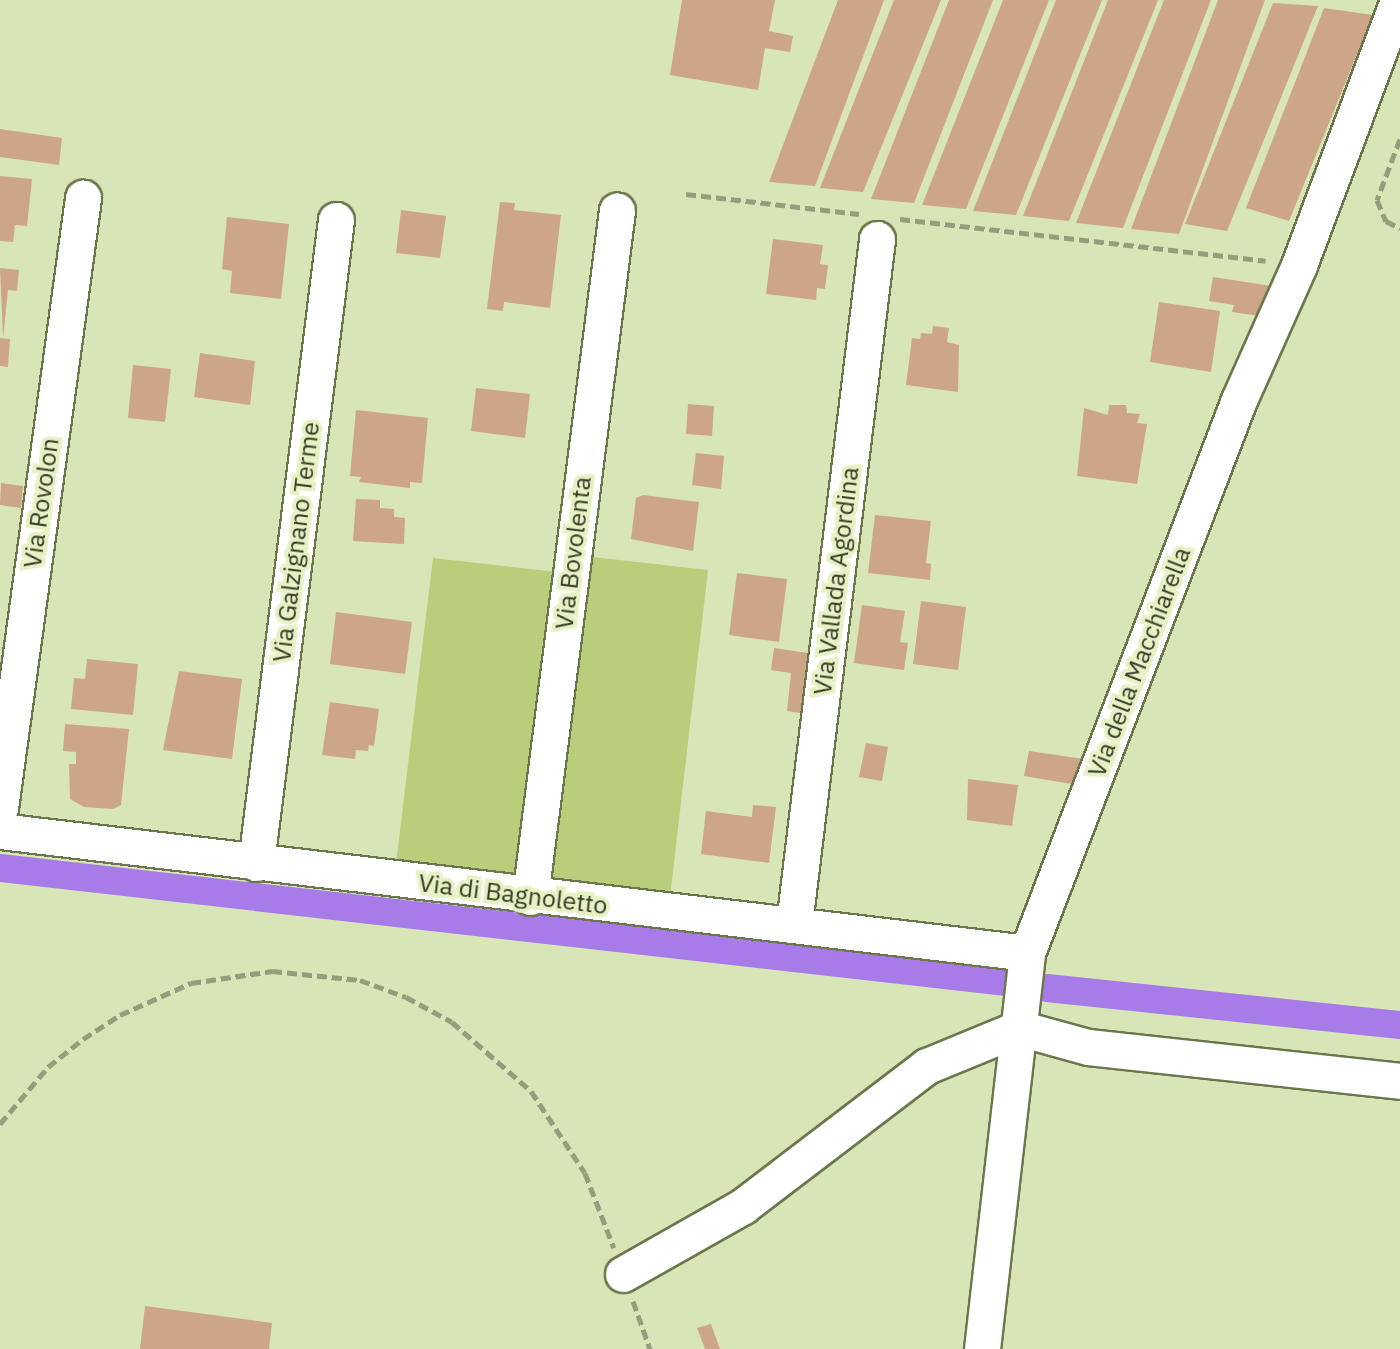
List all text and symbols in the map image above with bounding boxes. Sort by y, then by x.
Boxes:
street label: Via Galzignano Terme [266,420,326,664]
street label: Via Rovolon [17,436,65,570]
street label: Via Vallada Agordina [807,465,865,697]
street label: Via Bovolenta [549,475,597,631]
street label: Via della Macchiarella [1081,543,1197,781]
street label: Via di Bagnoletto [417,868,609,920]

